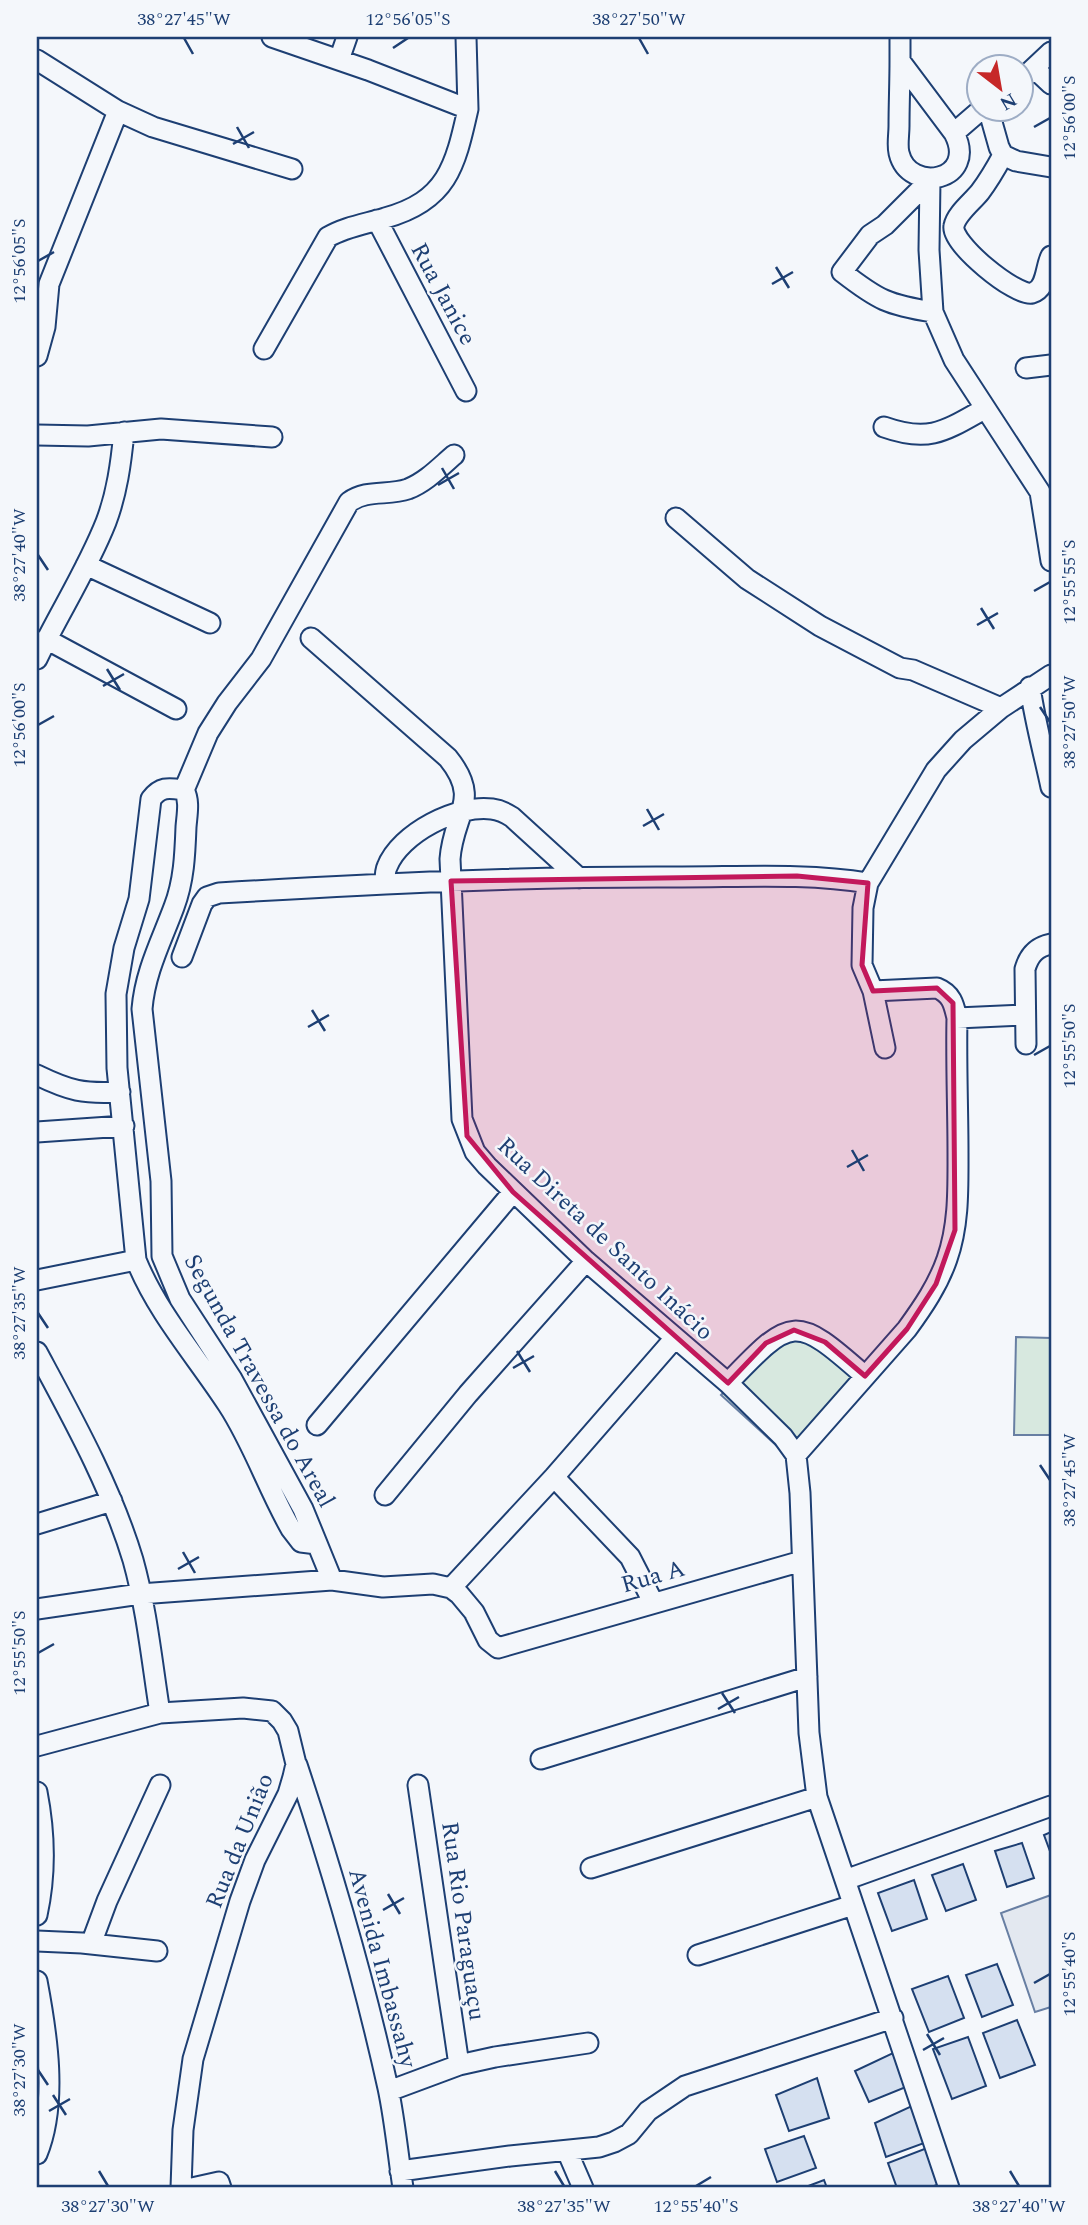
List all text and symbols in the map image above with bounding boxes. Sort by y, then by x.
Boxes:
text: 38°27'45"W [137,6,231,33]
text: 12°56'05"S [365,6,451,33]
text: 38°27'50"W [592,6,686,33]
north arrow [965,52,1036,122]
text: 12°56'00"S [1056,75,1083,161]
text: N [994,85,1022,118]
text: 12°56'05"S [6,218,33,304]
street label: Rua Janice [401,236,485,352]
text: 38°27'40"W [6,508,33,602]
text: 12°55'55"S [1056,539,1083,625]
text: 38°27'50"W [1056,675,1083,769]
text: 12°56'00"S [6,682,33,768]
text: 12°55'50"S [1056,1003,1083,1089]
street label: Rua Direta de Santo Inácio [489,1129,721,1349]
street label: Segunda Travessa do Areal [174,1248,344,1514]
text: 38°27'35"W [6,1266,33,1360]
text: 38°27'45"W [1056,1433,1083,1527]
street label: Rua A [617,1551,689,1603]
text: 12°55'50"S [6,1610,33,1696]
street label: Rua da União [196,1768,284,1914]
street label: Rua Rio Paraguaçu [431,1819,495,2023]
street label: Avenida Imbassahy [338,1864,426,2073]
text: 12°55'40"S [1056,1931,1083,2017]
text: 38°27'30"W [6,2023,33,2117]
text: 38°27'30"W [61,2193,155,2220]
text: 38°27'35"W [517,2193,611,2220]
text: 12°55'40"S [653,2193,739,2220]
text: 38°27'40"W [972,2193,1066,2220]

